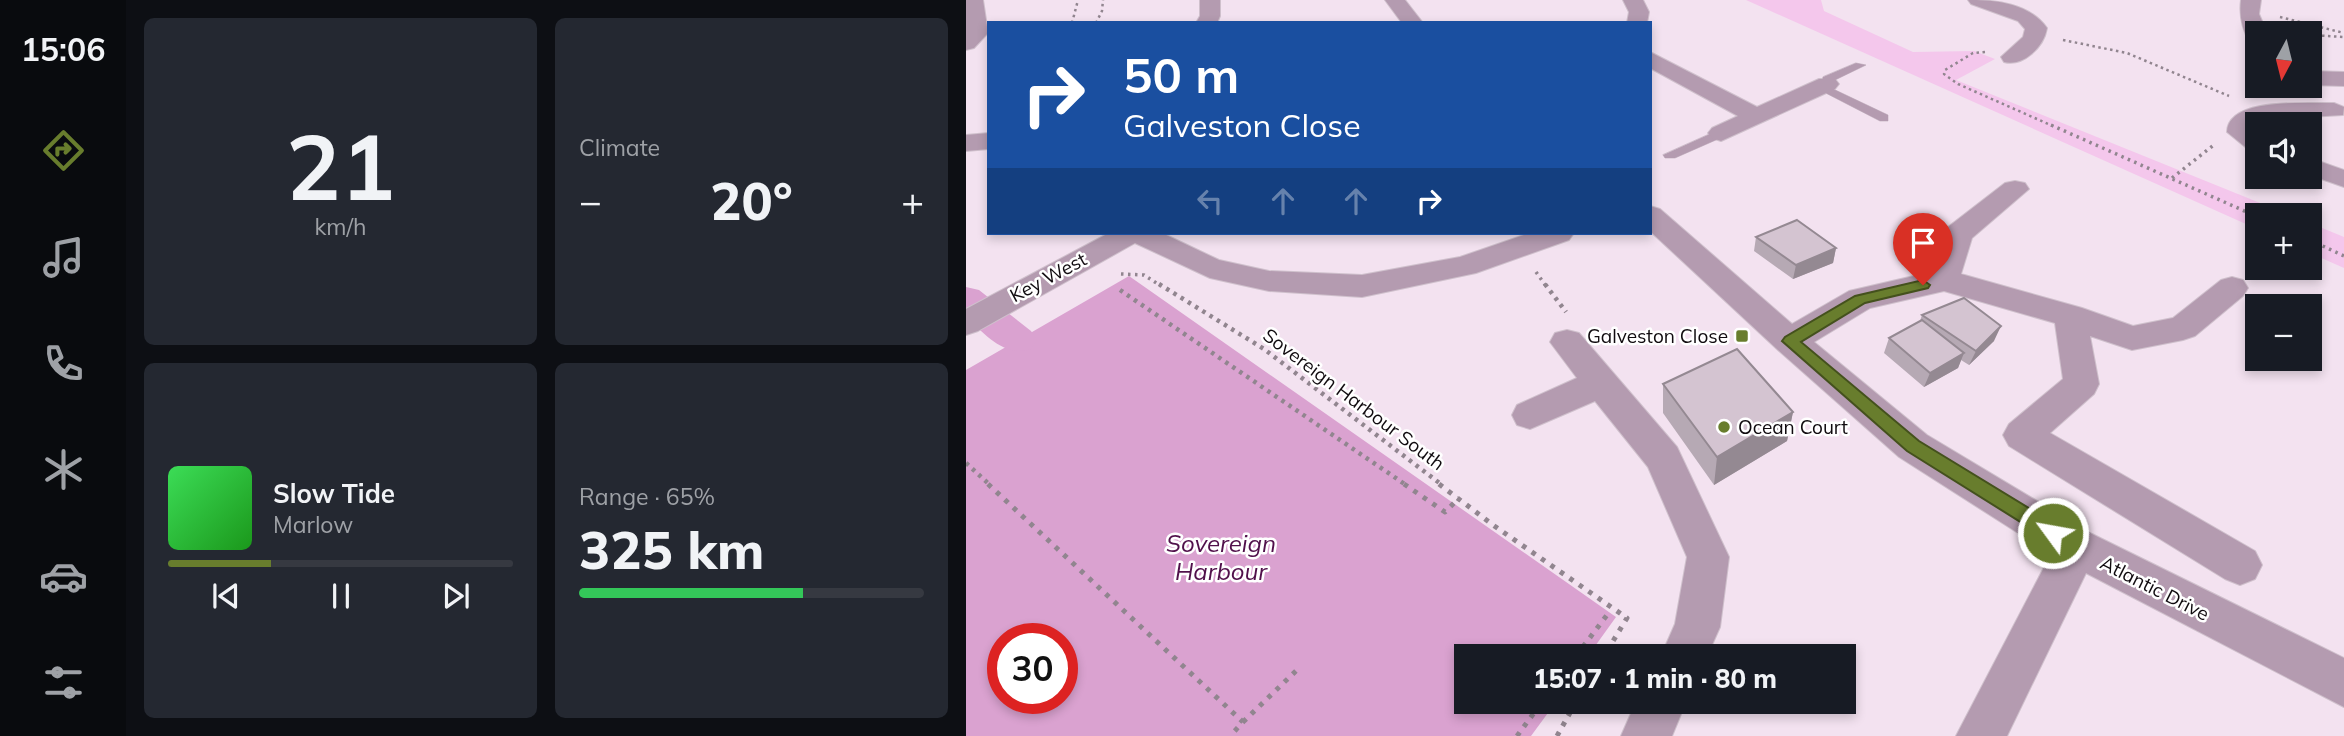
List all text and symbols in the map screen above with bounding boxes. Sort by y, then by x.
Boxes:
north arrow [2245,21,2322,98]
map controls [2245,21,2322,371]
text: 15:06 [21,29,105,69]
text: 50 m [1123,44,1239,105]
icon: right [1008,49,1099,140]
text: Galveston Close [1123,105,1361,145]
text: 21 [286,109,395,223]
button: sound [2245,112,2322,189]
icon: directions [39,126,88,175]
text: Climate [579,133,660,162]
text: 20° [710,168,793,233]
text: − [579,177,602,225]
text: + [901,177,924,225]
icon: left [1191,182,1229,220]
icon: ahead [1264,182,1302,220]
icon: ahead [1337,182,1375,220]
icon: right [1410,182,1448,220]
button: + [2245,203,2322,280]
text: km/h [314,212,367,241]
pin [1893,213,1953,285]
icon: arrive [1904,224,1942,262]
icon: music [39,233,88,282]
street label: Key West [1006,247,1091,307]
button: − [2245,294,2322,371]
street label: Sovereign Harbour South [1258,323,1450,475]
place label: Galveston Close [1587,324,1728,348]
marker: Galveston Close [1734,328,1750,344]
icon: phone [39,339,88,388]
place label: Ocean Court [1738,415,1848,439]
marker: Ocean Court [1716,419,1732,435]
icon: climate [39,445,88,494]
text: Slow Tide [273,477,395,510]
text: Range · 65% [579,482,715,511]
position arrow [2016,496,2090,570]
text: Marlow [273,510,353,539]
text: 325 km [579,517,764,582]
water label: Sovereign Harbour [1166,528,1276,586]
street label: Atlantic Drive [2097,550,2213,626]
icon: car [39,552,88,601]
icon: previous [207,577,245,615]
icon: pause [322,577,360,615]
icon: next [437,577,475,615]
speed limit sign: 30 [987,623,1078,714]
icon: filters [39,658,88,707]
text: 15:07 · 1 min · 80 m [1533,662,1777,695]

